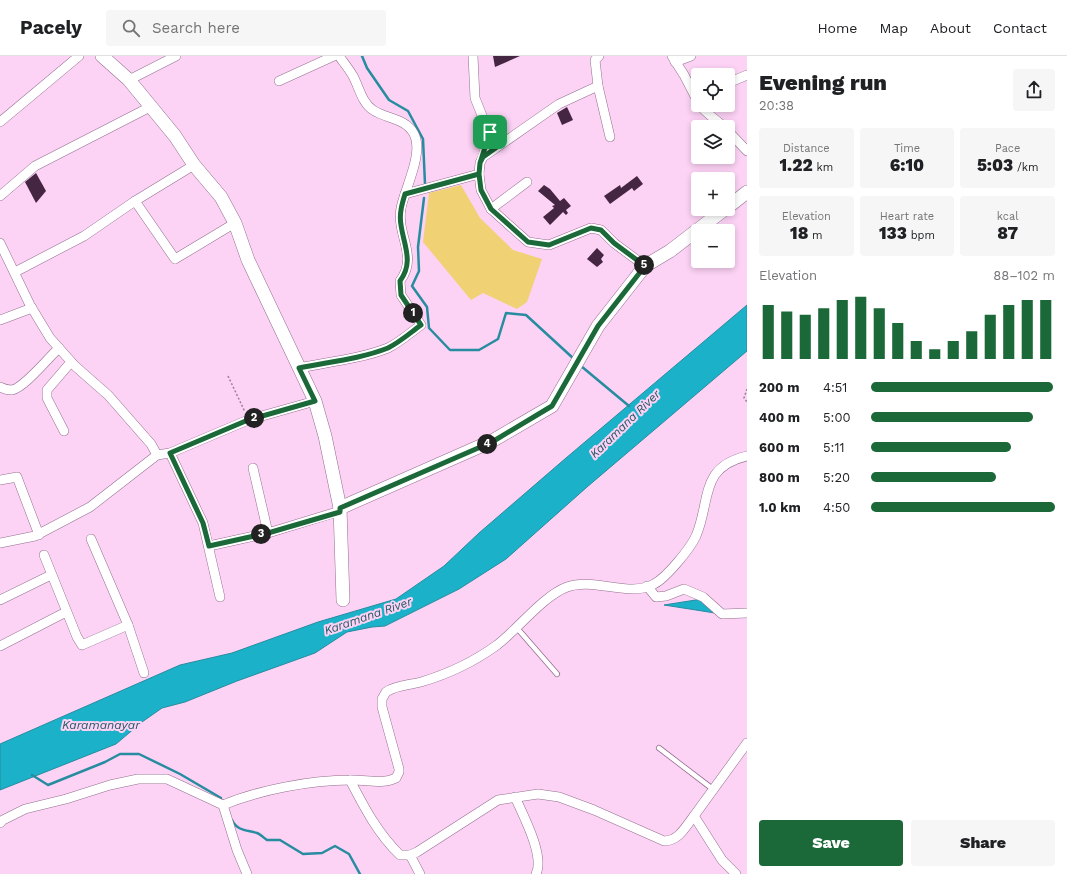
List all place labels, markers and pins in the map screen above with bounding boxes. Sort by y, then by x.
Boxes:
pin [473,115,507,149]
pin: 5 [634,255,654,275]
pin: 1 [403,303,423,323]
pin: 2 [244,408,264,428]
pin: 4 [477,434,497,454]
pin: 3 [251,524,271,544]

